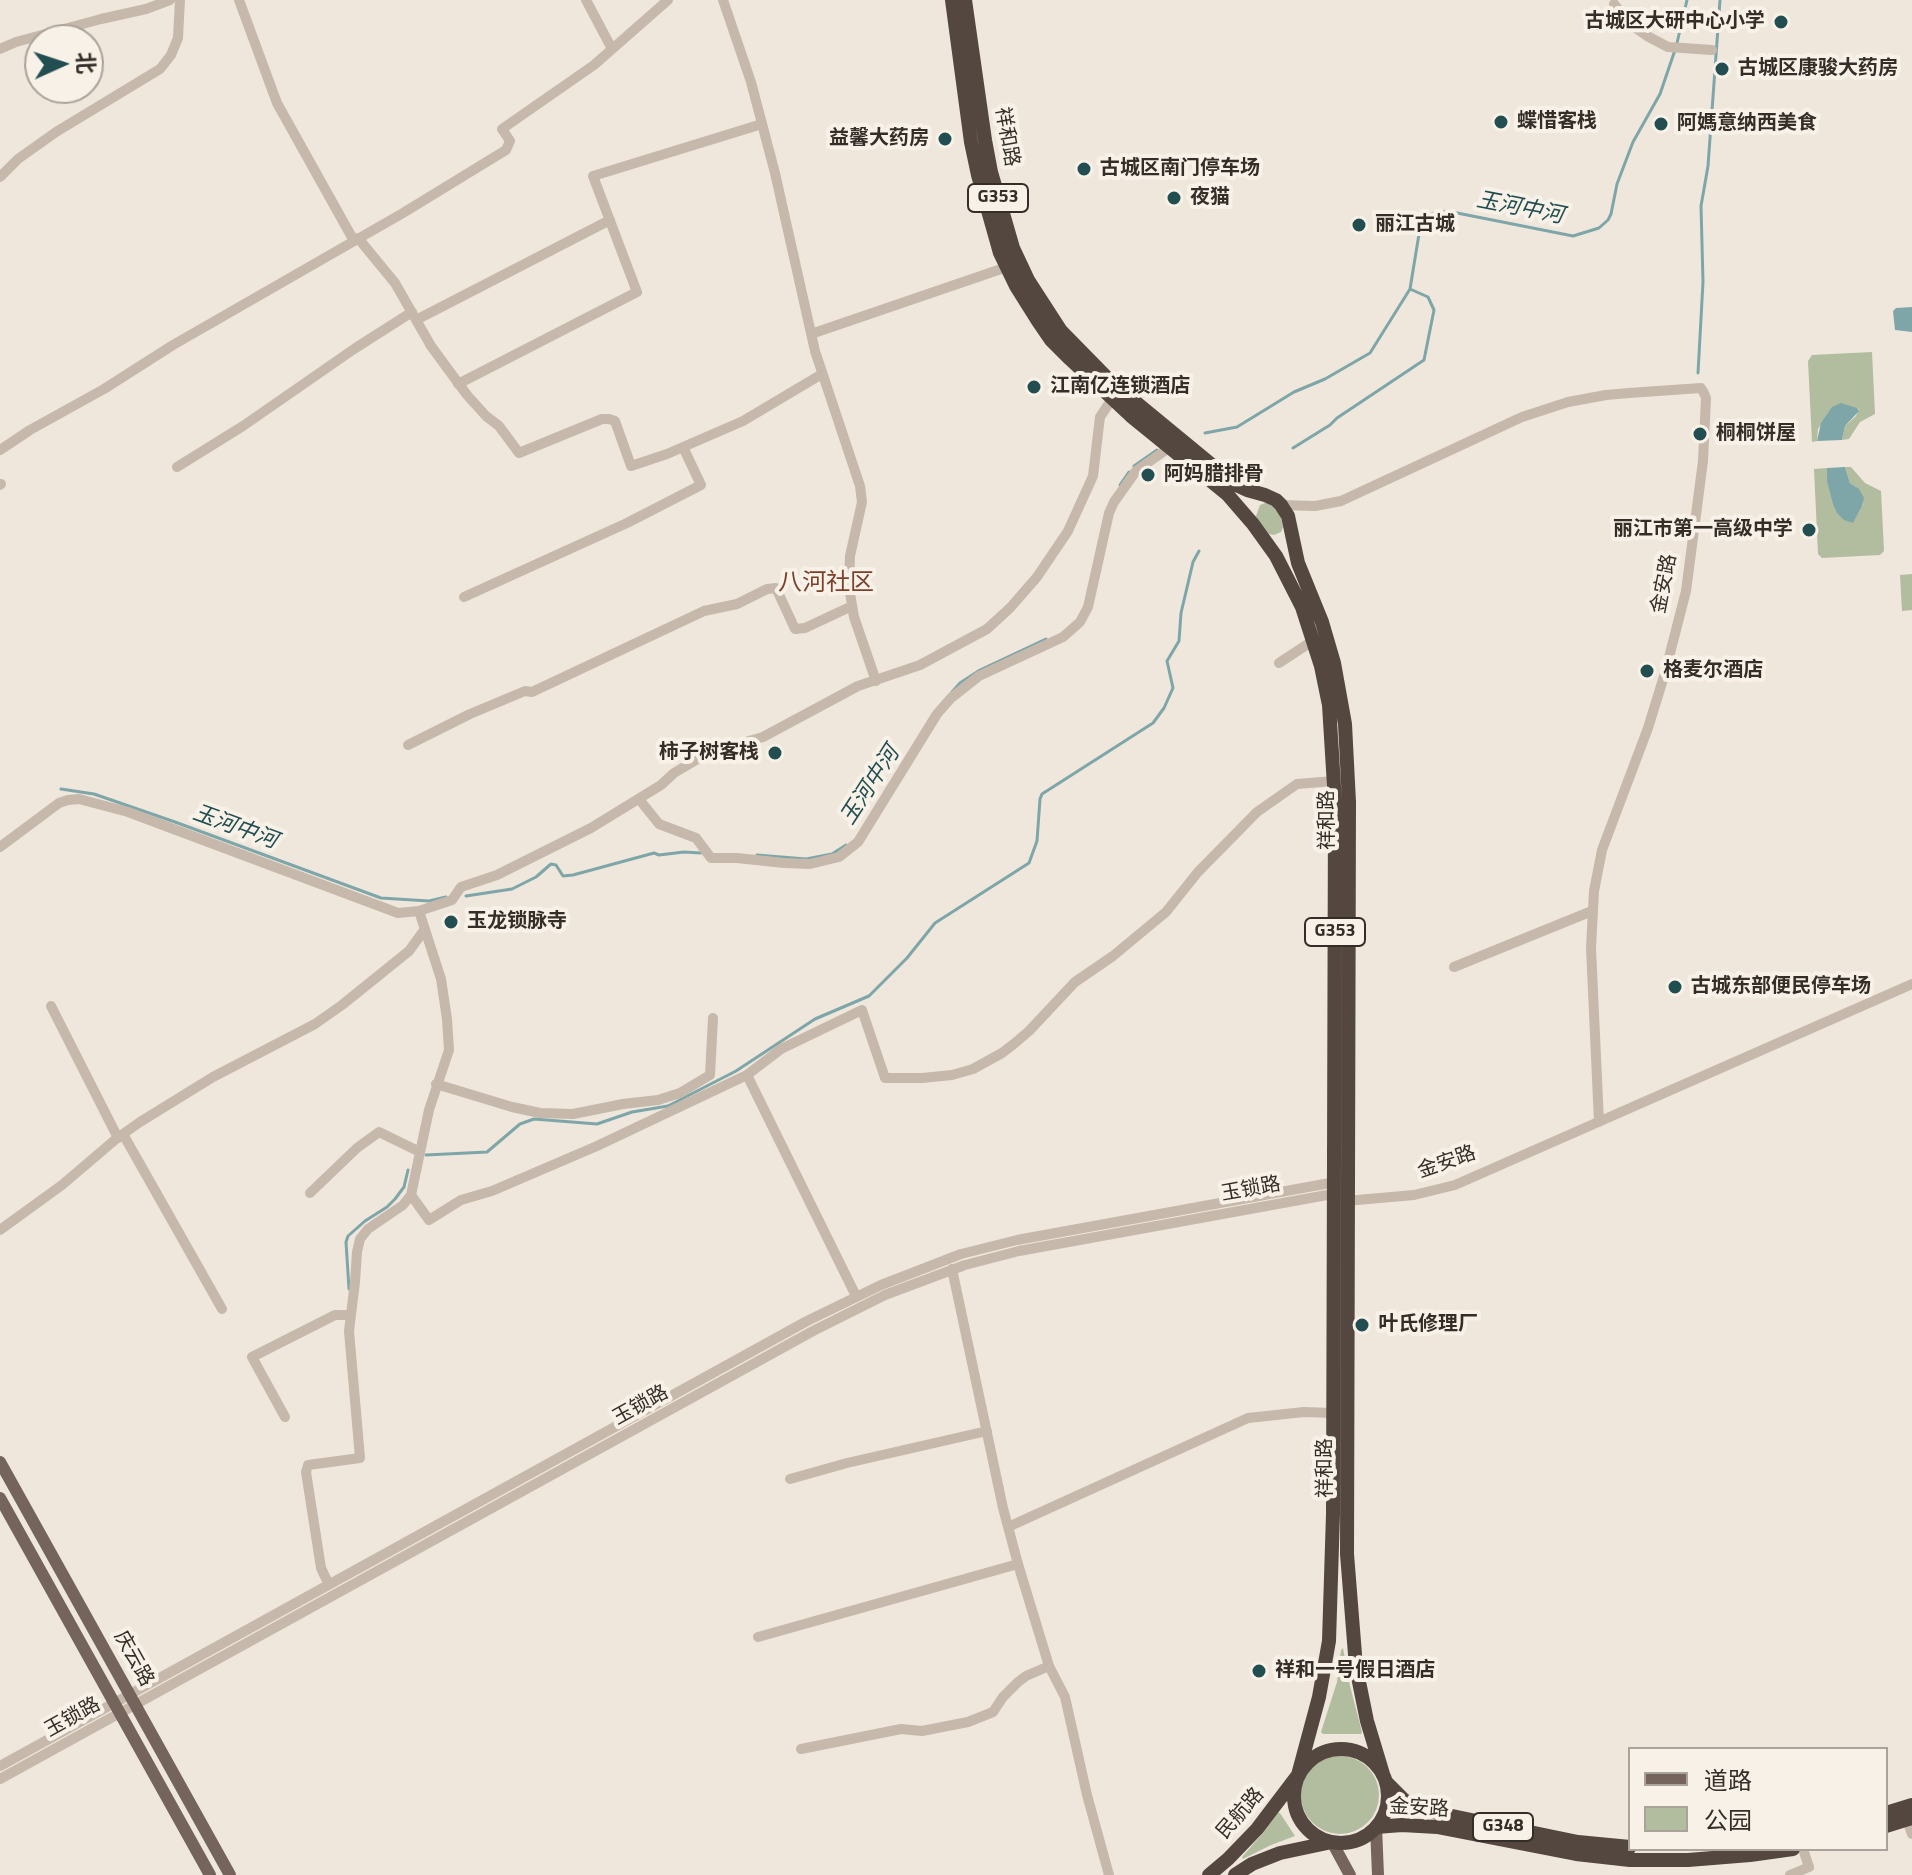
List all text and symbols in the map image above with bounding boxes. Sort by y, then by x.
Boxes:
place label: 古城区大研中心小学 [1585,10,1765,34]
marker: 古城区大研中心小学 [1772,13,1790,31]
north arrow [24,24,104,104]
text: 北 [68,51,104,75]
place label: 古城区康骏大药房 [1738,57,1898,81]
marker: 古城区康骏大药房 [1713,60,1731,78]
street label: 祥和路 [989,105,1023,169]
place label: 蝶惜客栈 [1517,110,1597,134]
place label: 阿媽意纳西美食 [1677,112,1817,136]
marker: 蝶惜客栈 [1492,113,1510,131]
marker: 阿媽意纳西美食 [1652,115,1670,133]
place label: 益馨大药房 [829,127,929,151]
marker: 益馨大药房 [936,130,954,148]
place label: 古城区南门停车场 [1100,157,1260,181]
marker: 古城区南门停车场 [1075,160,1093,178]
road number: G353 [968,184,1028,212]
place label: 夜猫 [1190,186,1230,210]
water label: 玉河中河 [1474,188,1566,230]
marker: 夜猫 [1165,189,1183,207]
place label: 丽江古城 [1375,213,1455,237]
marker: 丽江古城 [1350,216,1368,234]
place label: 江南亿连锁酒店 [1050,375,1190,399]
marker: 江南亿连锁酒店 [1025,378,1043,396]
place label: 桐桐饼屋 [1716,422,1796,446]
marker: 桐桐饼屋 [1691,425,1709,443]
place label: 阿妈腊排骨 [1164,463,1264,487]
marker: 阿妈腊排骨 [1139,466,1157,484]
place label: 丽江市第一高级中学 [1613,518,1793,542]
marker: 丽江市第一高级中学 [1800,521,1818,539]
street label: 金安路 [1647,552,1683,616]
district label: 八河社区 [778,570,874,598]
place label: 格麦尔酒店 [1663,659,1763,683]
marker: 格麦尔酒店 [1638,662,1656,680]
place label: 柿子树客栈 [659,741,759,765]
water label: 玉河中河 [836,742,906,830]
marker: 柿子树客栈 [766,744,784,762]
street label: 祥和路 [1316,790,1340,850]
water label: 玉河中河 [189,801,281,855]
place label: 玉龙锁脉寺 [467,910,567,934]
marker: 玉龙锁脉寺 [442,913,460,931]
road number: G353 [1305,918,1365,946]
place label: 古城东部便民停车场 [1691,975,1871,999]
marker: 古城东部便民停车场 [1666,978,1684,996]
street label: 金安路 [1415,1142,1479,1184]
street label: 玉锁路 [1219,1173,1283,1207]
place label: 叶氏修理厂 [1378,1313,1478,1337]
marker: 叶氏修理厂 [1353,1316,1371,1334]
street label: 玉锁路 [609,1381,673,1431]
street label: 祥和路 [1314,1438,1338,1498]
street label: 庆云路 [108,1627,158,1691]
place label: 祥和一号假日酒店 [1275,1659,1435,1683]
marker: 祥和一号假日酒店 [1250,1662,1268,1680]
street label: 玉锁路 [41,1693,105,1743]
legend [1628,1747,1888,1851]
text: 道路 [1704,1762,1752,1798]
street label: 民航路 [1212,1783,1270,1845]
street label: 金安路 [1388,1795,1450,1823]
text: 公园 [1704,1802,1752,1838]
road number: G348 [1473,1813,1533,1841]

